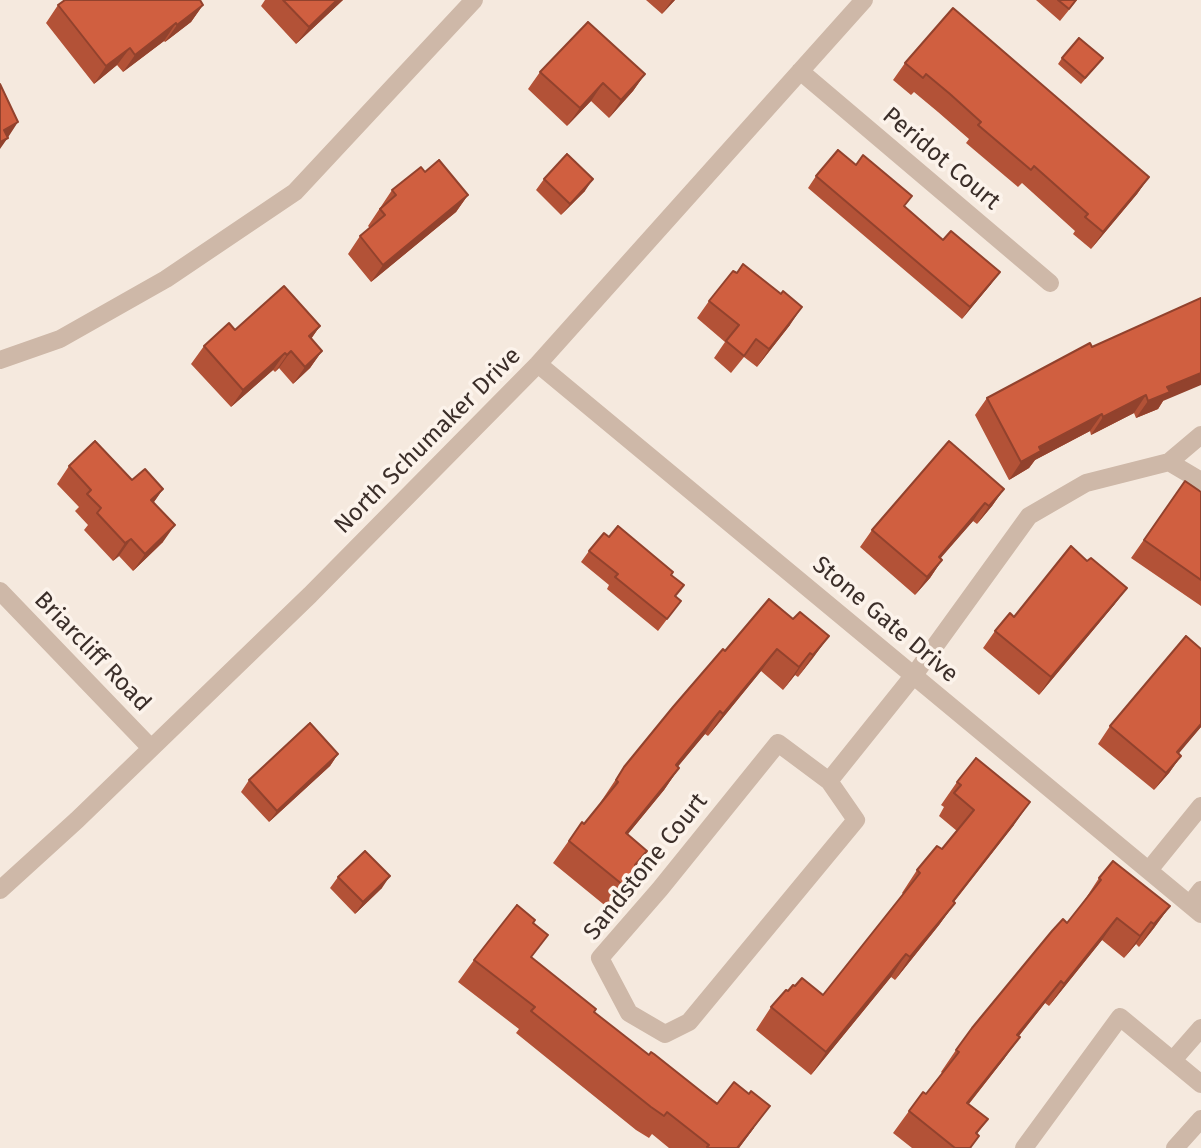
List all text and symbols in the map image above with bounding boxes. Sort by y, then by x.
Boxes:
street label: Peridot Court [876,101,1006,217]
street label: North Schumaker Drive [329,342,527,540]
street label: Stone Gate Drive [806,551,964,689]
street label: Briarcliff Road [28,586,156,718]
street label: Sandstone Court [578,788,714,946]

